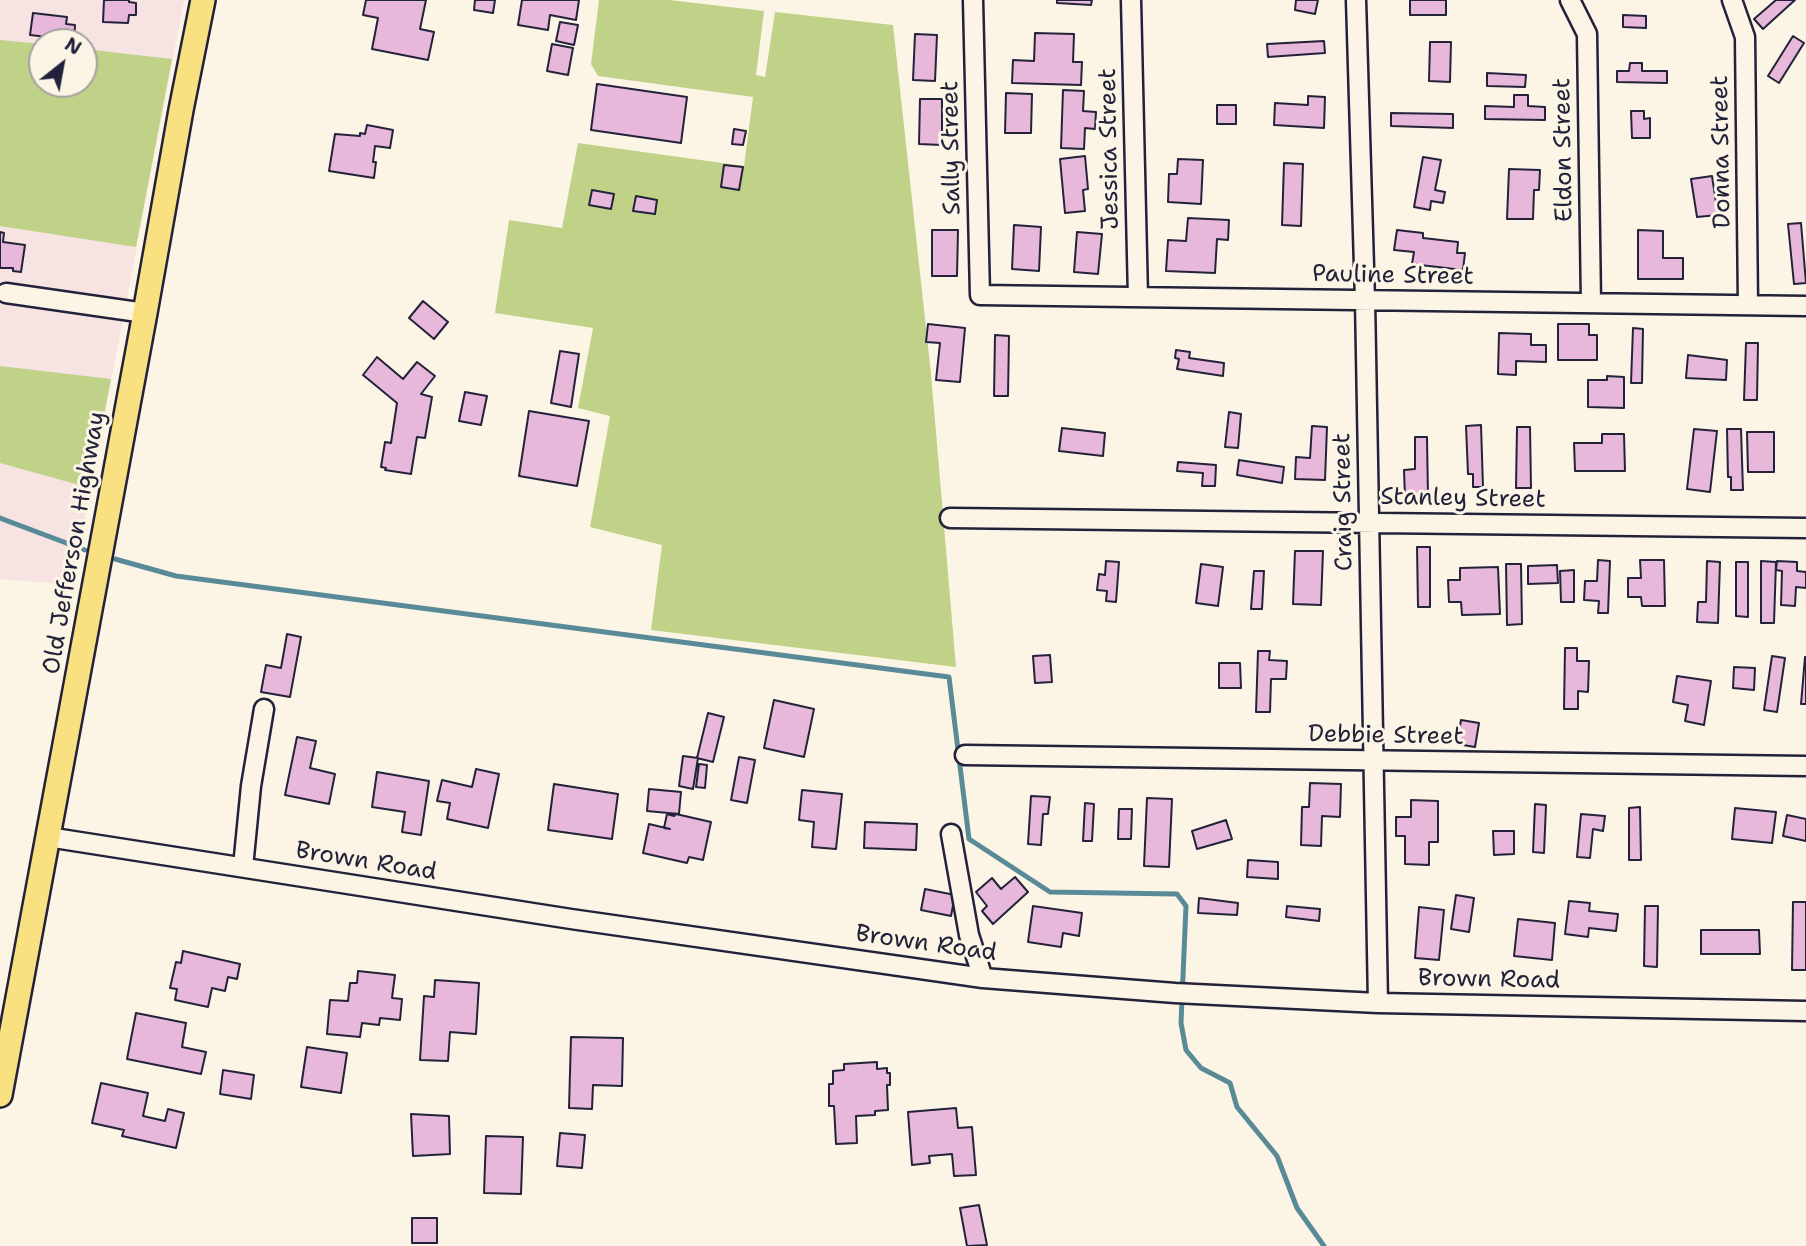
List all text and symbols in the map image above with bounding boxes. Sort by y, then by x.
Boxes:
north arrow [28,28,98,98]
text: N [60,32,86,61]
street label: Jessica Street [1094,68,1126,230]
street label: Donna Street [1706,75,1738,229]
street label: Eldon Street [1548,78,1580,222]
street label: Sally Street [936,81,968,215]
street label: Pauline Street [1312,260,1474,292]
street label: Old Jefferson Highway [38,409,112,677]
street label: Craig Street [1328,433,1360,571]
street label: Stanley Street [1380,483,1546,515]
street label: Debbie Street [1308,720,1464,752]
street label: Brown Road [293,837,439,887]
street label: Brown Road [854,920,998,968]
street label: Brown Road [1418,964,1560,996]

